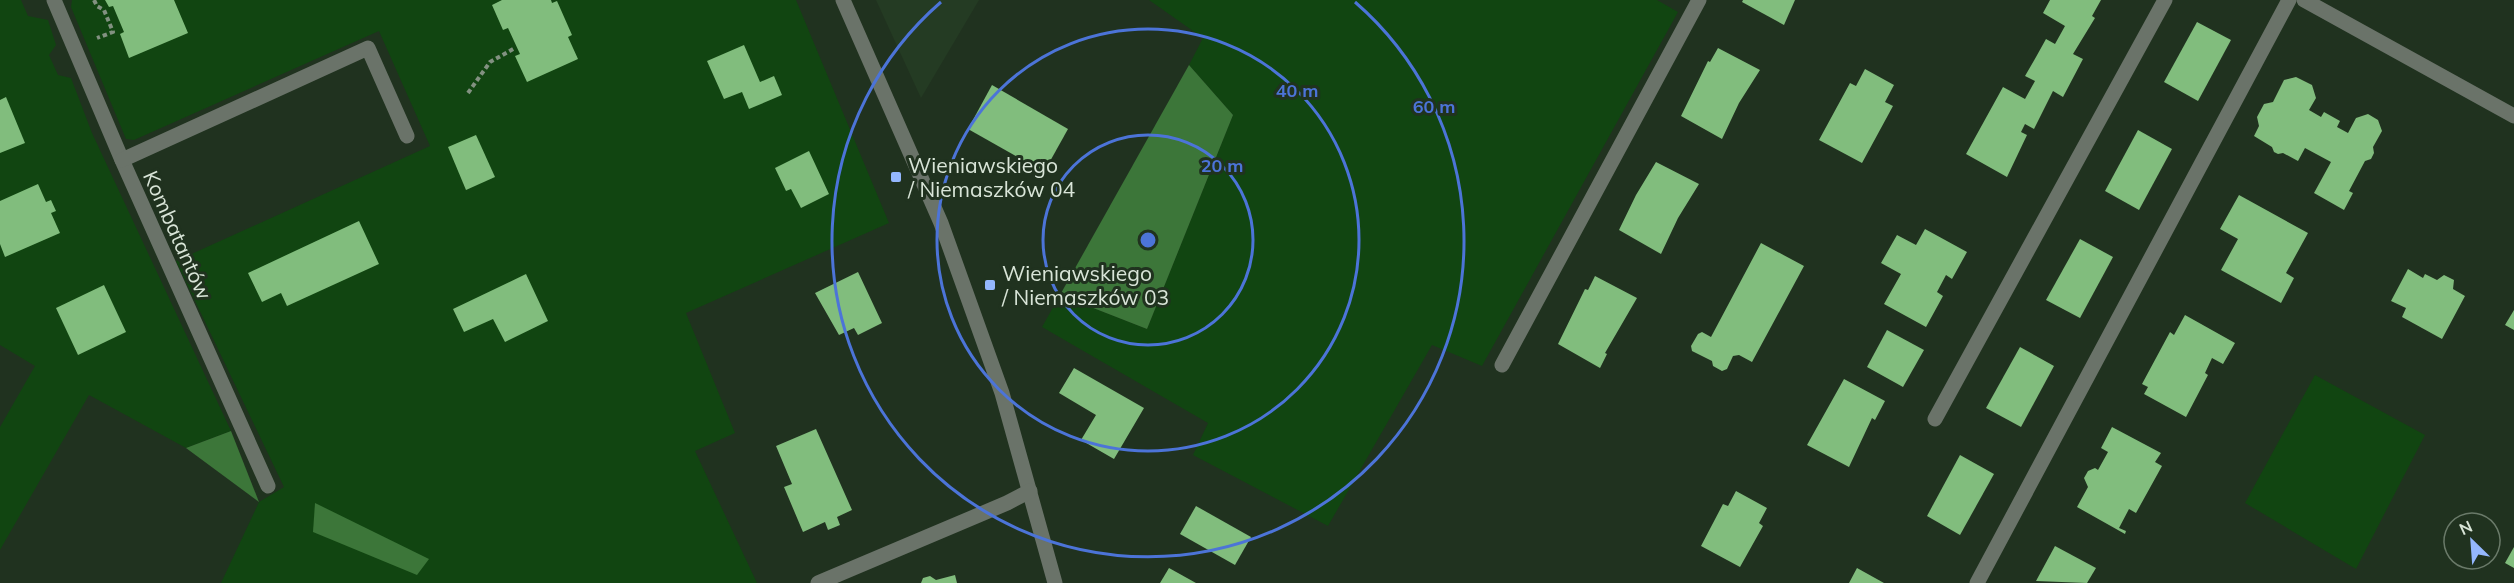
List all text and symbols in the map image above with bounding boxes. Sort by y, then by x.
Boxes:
text: 40 m [1276,79,1318,102]
text: 60 m [1413,95,1455,118]
place label: Wieniawskiego / Niemaszków 04 [907,152,1076,202]
text: 20 m [1201,154,1243,177]
street label: Kombatantów [138,167,218,303]
marker: Wieniawskiego / Niemaszków 04 [889,170,903,184]
centre of rings [1138,230,1158,250]
place label: Wieniawskiego / Niemaszków 03 [1001,260,1169,310]
marker: Wieniawskiego / Niemaszków 03 [983,278,997,292]
north arrow [2442,511,2502,571]
text: N [2456,516,2475,539]

